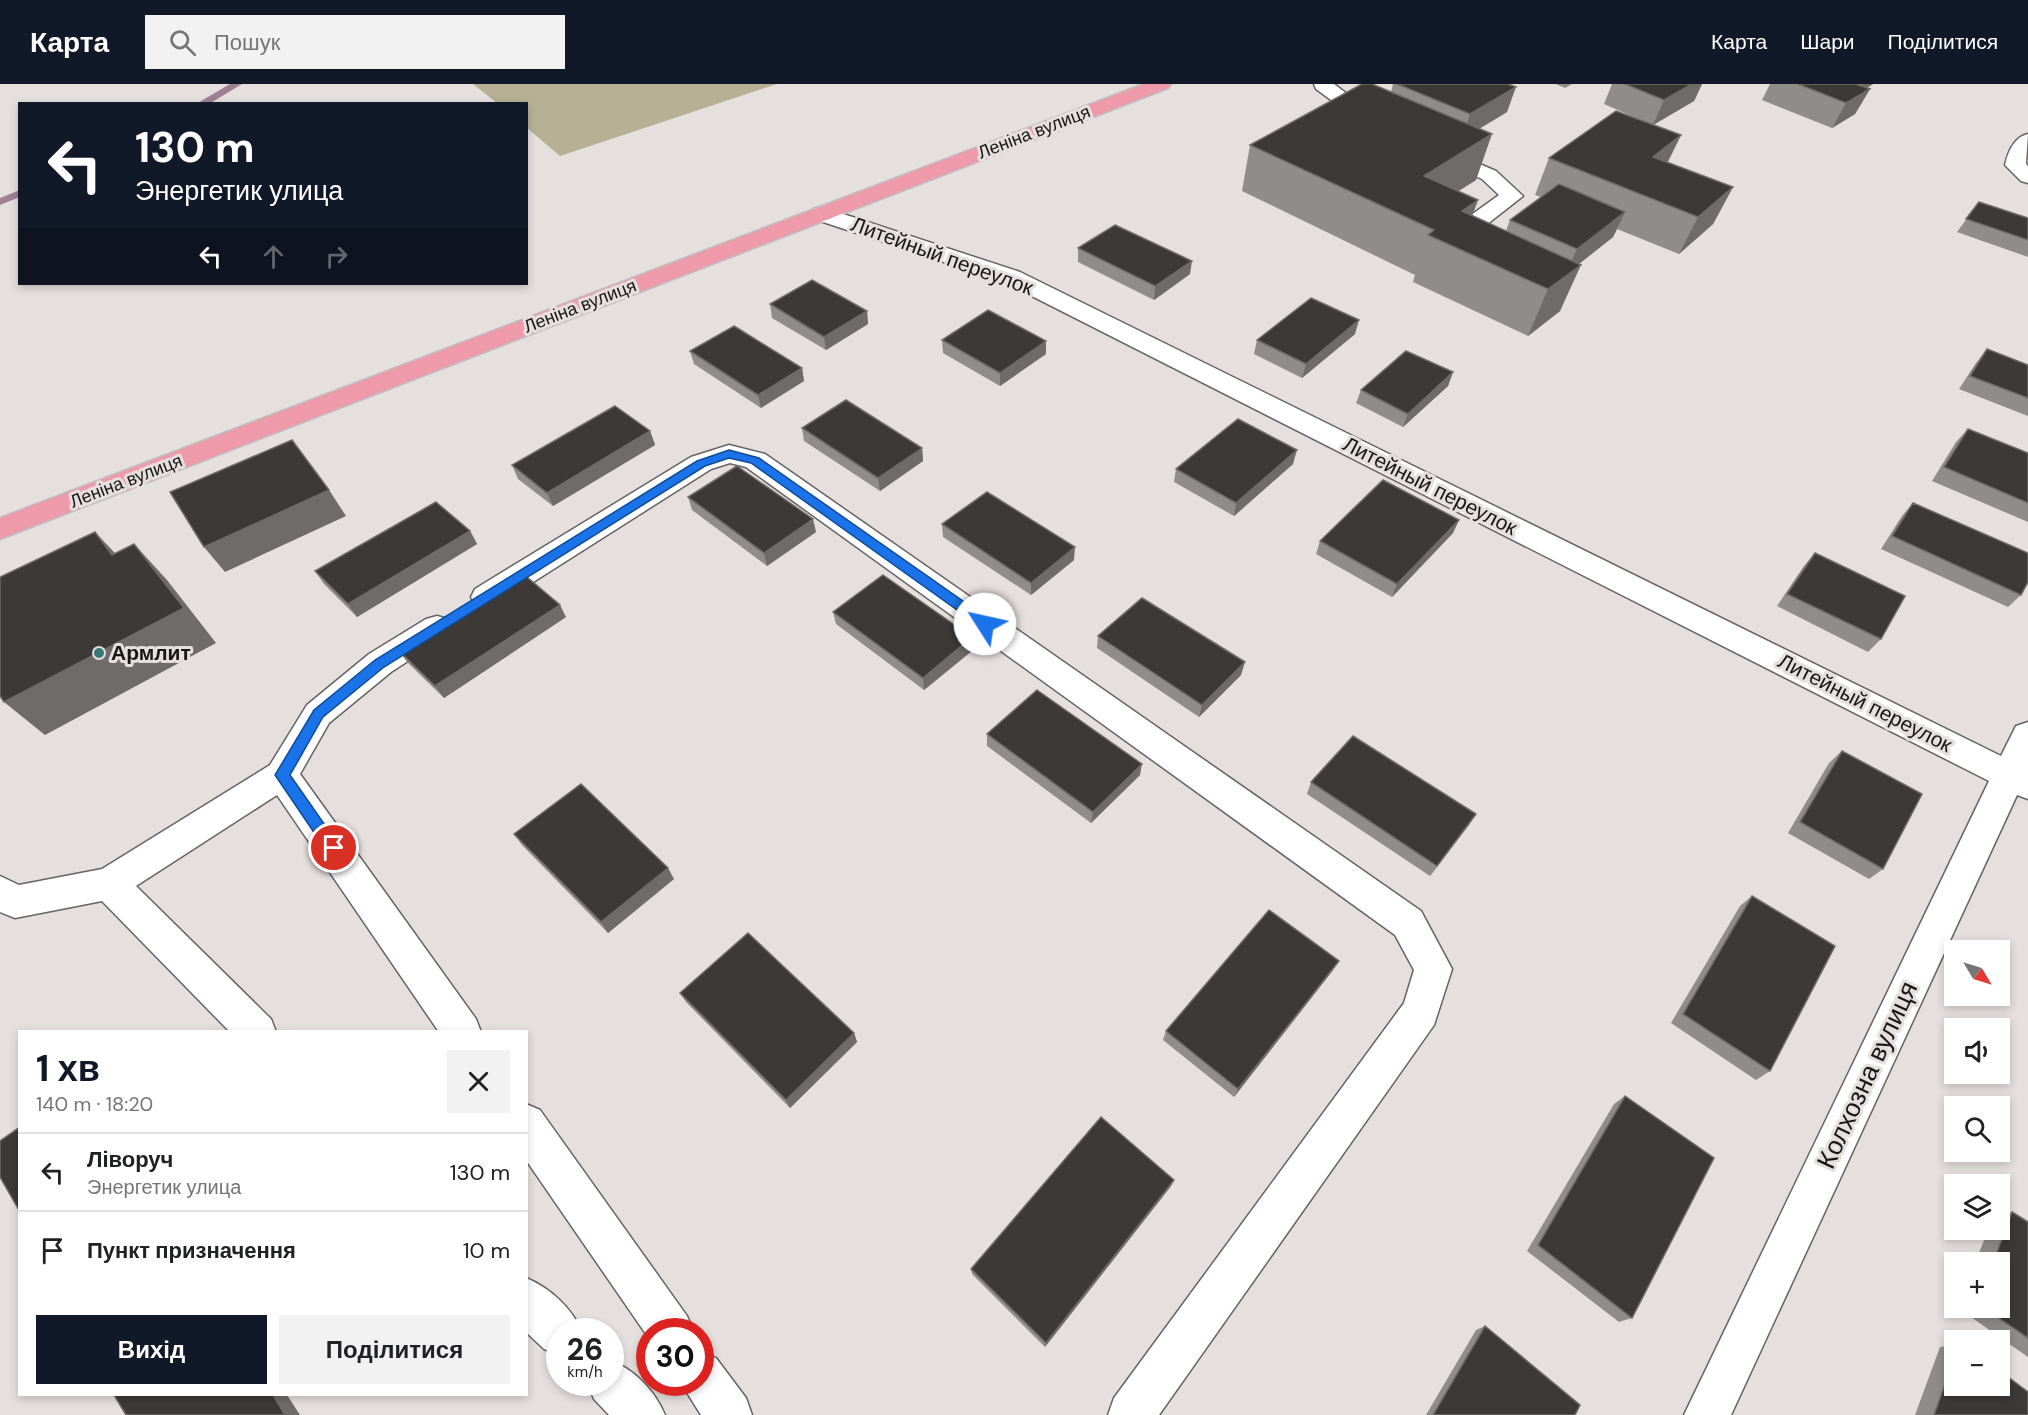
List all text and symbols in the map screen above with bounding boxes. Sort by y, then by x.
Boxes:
search box [145,15,565,69]
text: Карта [30,24,109,61]
icon: search [166,26,199,59]
text: Пошук [214,28,280,57]
text: Карта [1711,28,1767,56]
text: Шари [1800,28,1855,56]
text: Поділитися [1888,28,1998,56]
street label: Леніна вулиця [974,99,1094,165]
text: 130 m [135,120,255,175]
icon: left [36,126,114,204]
text: Энергетик улица [135,173,343,208]
street label: Литейный переулок [847,210,1038,302]
icon: left [194,240,227,273]
icon: ahead [257,240,290,273]
icon: right [320,240,353,273]
street label: Леніна вулиця [520,273,640,339]
street label: Литейный переулок [1338,430,1523,542]
street label: Леніна вулиця [66,448,186,514]
position arrow [953,592,1017,656]
place label: Армлит [111,639,191,667]
marker: Армлит [92,646,106,660]
street label: Литейный переулок [1773,647,1958,759]
pin [308,822,359,873]
icon: arrive [317,831,350,864]
north arrow [1944,940,2010,1006]
map controls [1944,940,2010,1396]
street label: Колхозна вулиця [1809,976,1925,1174]
button: sound [1944,1018,2010,1084]
text: 1 хв [36,1045,100,1092]
button: close [447,1050,510,1113]
text: 140 m · 18:20 [36,1091,153,1117]
button: search [1944,1096,2010,1162]
text: Ліворуч [87,1145,173,1174]
icon: left [36,1156,69,1189]
text: 130 m [450,1158,510,1187]
text: Энергетик улица [87,1174,241,1200]
button: layers [1944,1174,2010,1240]
icon: arrive [36,1234,69,1267]
text: Пункт призначення [87,1236,296,1265]
text: 10 m [463,1236,510,1265]
button: + [1944,1252,2010,1318]
button: Вихід [36,1315,267,1384]
button: Поділитися [279,1315,510,1384]
speed limit sign: 30 [636,1318,714,1396]
text: 26 [567,1330,603,1369]
button: − [1944,1330,2010,1396]
text: km/h [567,1362,603,1382]

